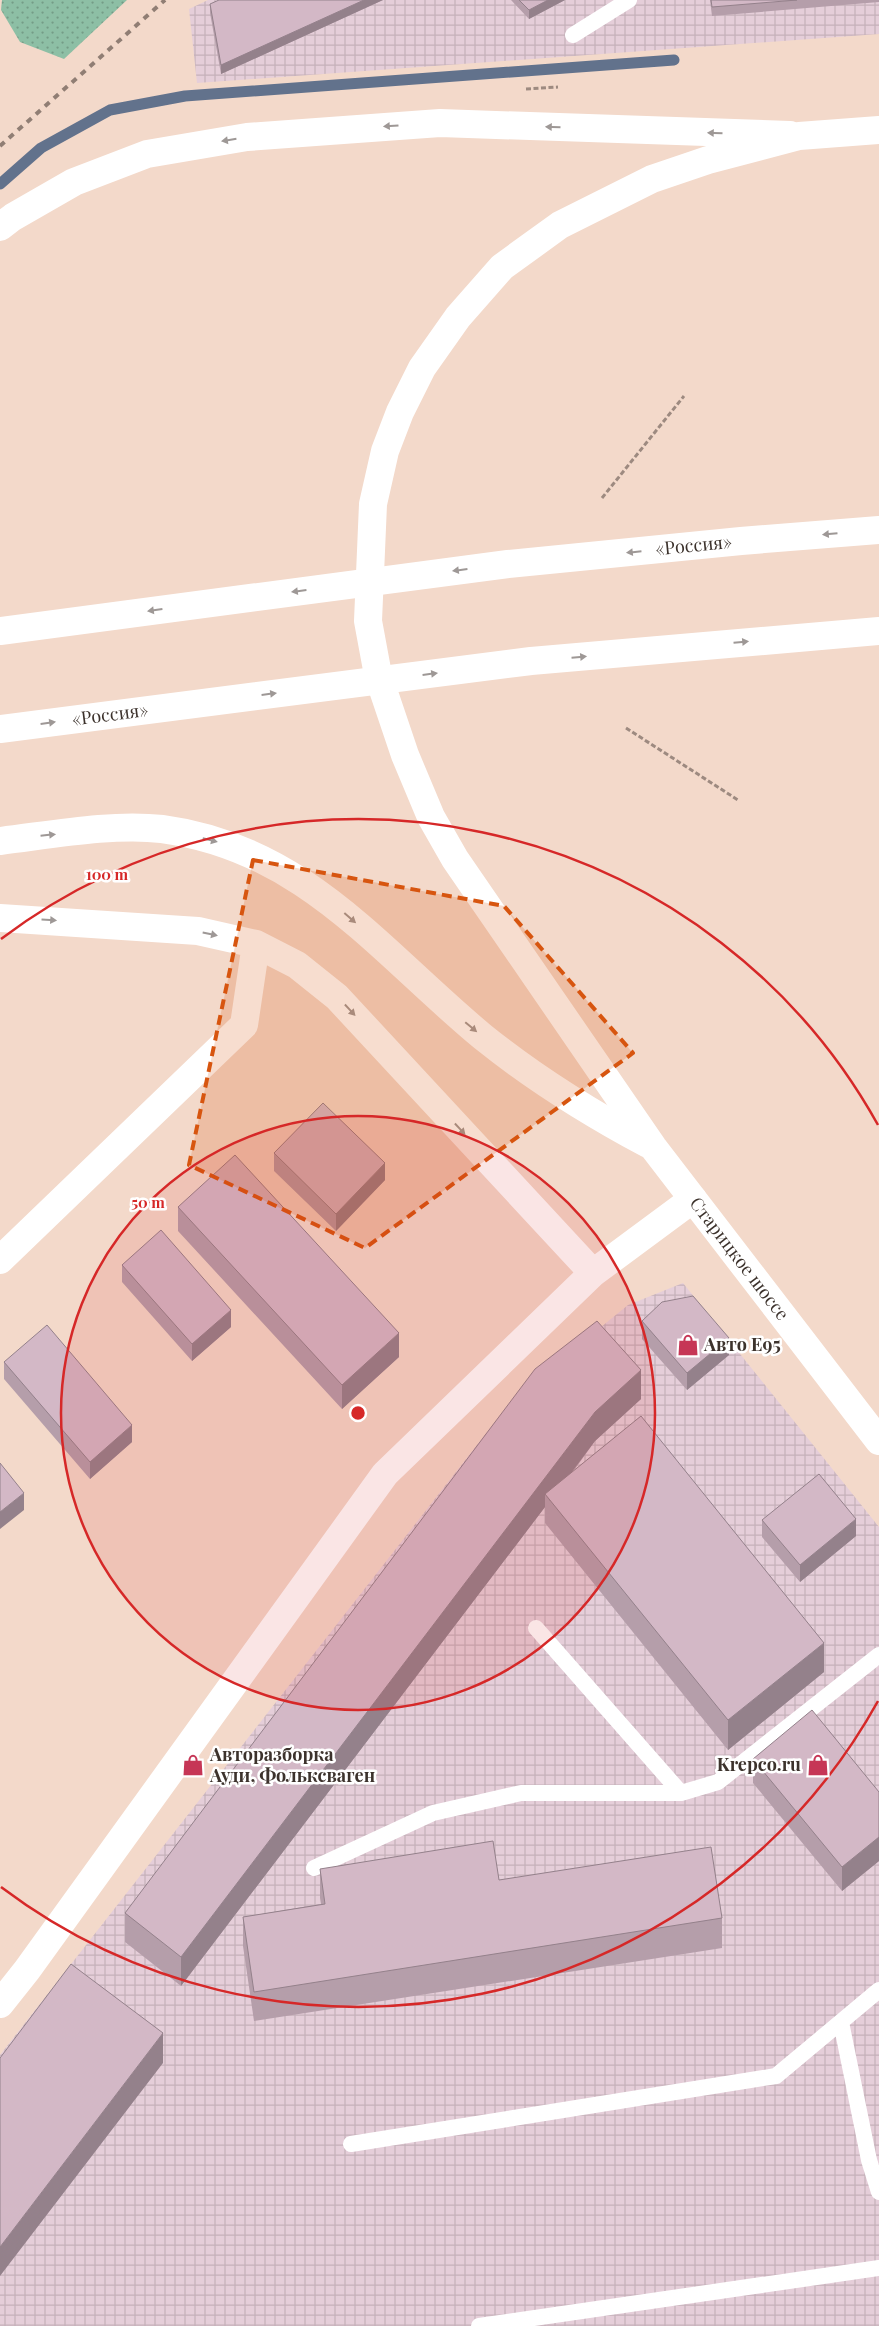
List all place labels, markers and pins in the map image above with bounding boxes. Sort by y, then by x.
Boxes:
shop icon: Авто E95 [675,1332,701,1358]
place label: Авто E95 [703,1332,781,1356]
centre of rings [349,1404,367,1422]
place label: Авторазборка Ауди, Фольксваген [209,1742,376,1787]
shop icon: Авторазборка Ауди, Фольксваген [180,1752,206,1778]
place label: Krepco.ru [717,1752,801,1776]
shop icon: Krepco.ru [805,1752,831,1778]

